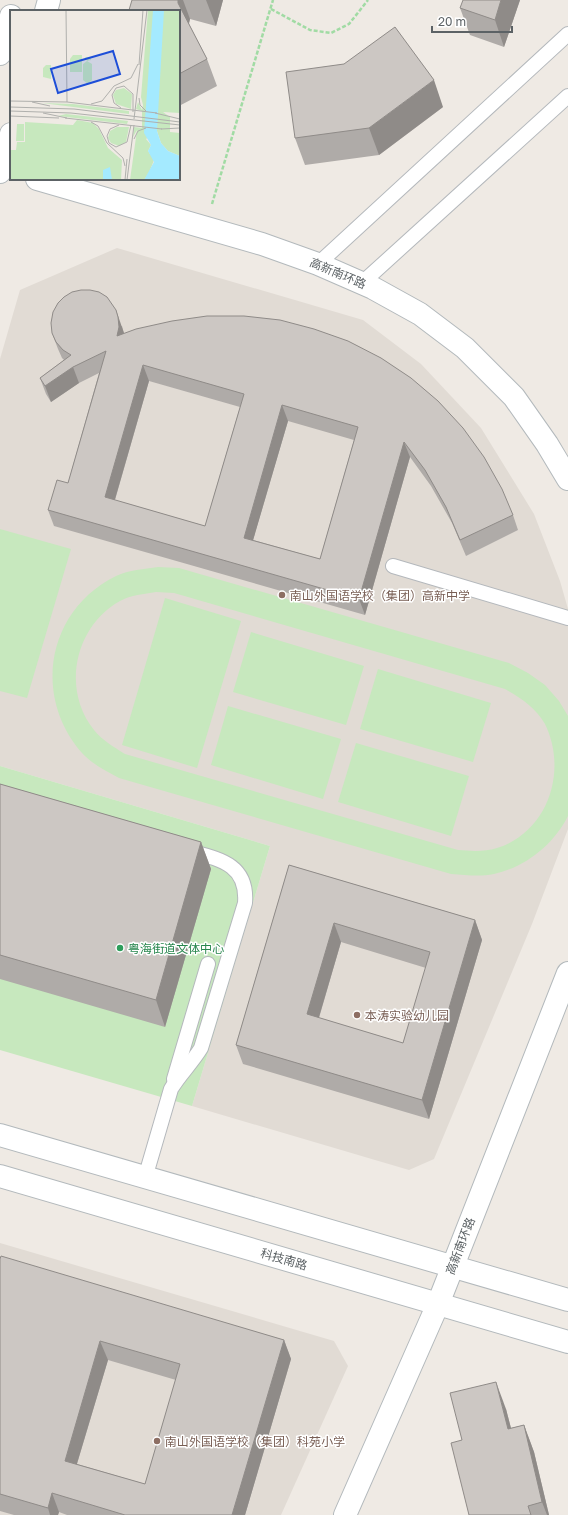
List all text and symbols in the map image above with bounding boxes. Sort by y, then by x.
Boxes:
scale bar [432,8,512,34]
inset map [10,10,180,180]
text: 20 m [438,14,466,29]
street label: 高新南环路 [307,254,369,292]
place label: 南山外国语学校（集团）高新中学 [290,588,470,603]
marker: 南山外国语学校（集团）高新中学 [277,590,287,600]
place label: 粤海街道文体中心 [128,941,224,956]
marker: 粤海街道文体中心 [115,943,125,953]
place label: 本涛实验幼儿园 [365,1008,449,1023]
marker: 本涛实验幼儿园 [352,1010,362,1020]
street label: 高新南环路 [442,1215,478,1277]
street label: 科技南路 [259,1245,309,1273]
place label: 南山外国语学校（集团）科苑小学 [165,1434,345,1449]
marker: 南山外国语学校（集团）科苑小学 [152,1436,162,1446]

